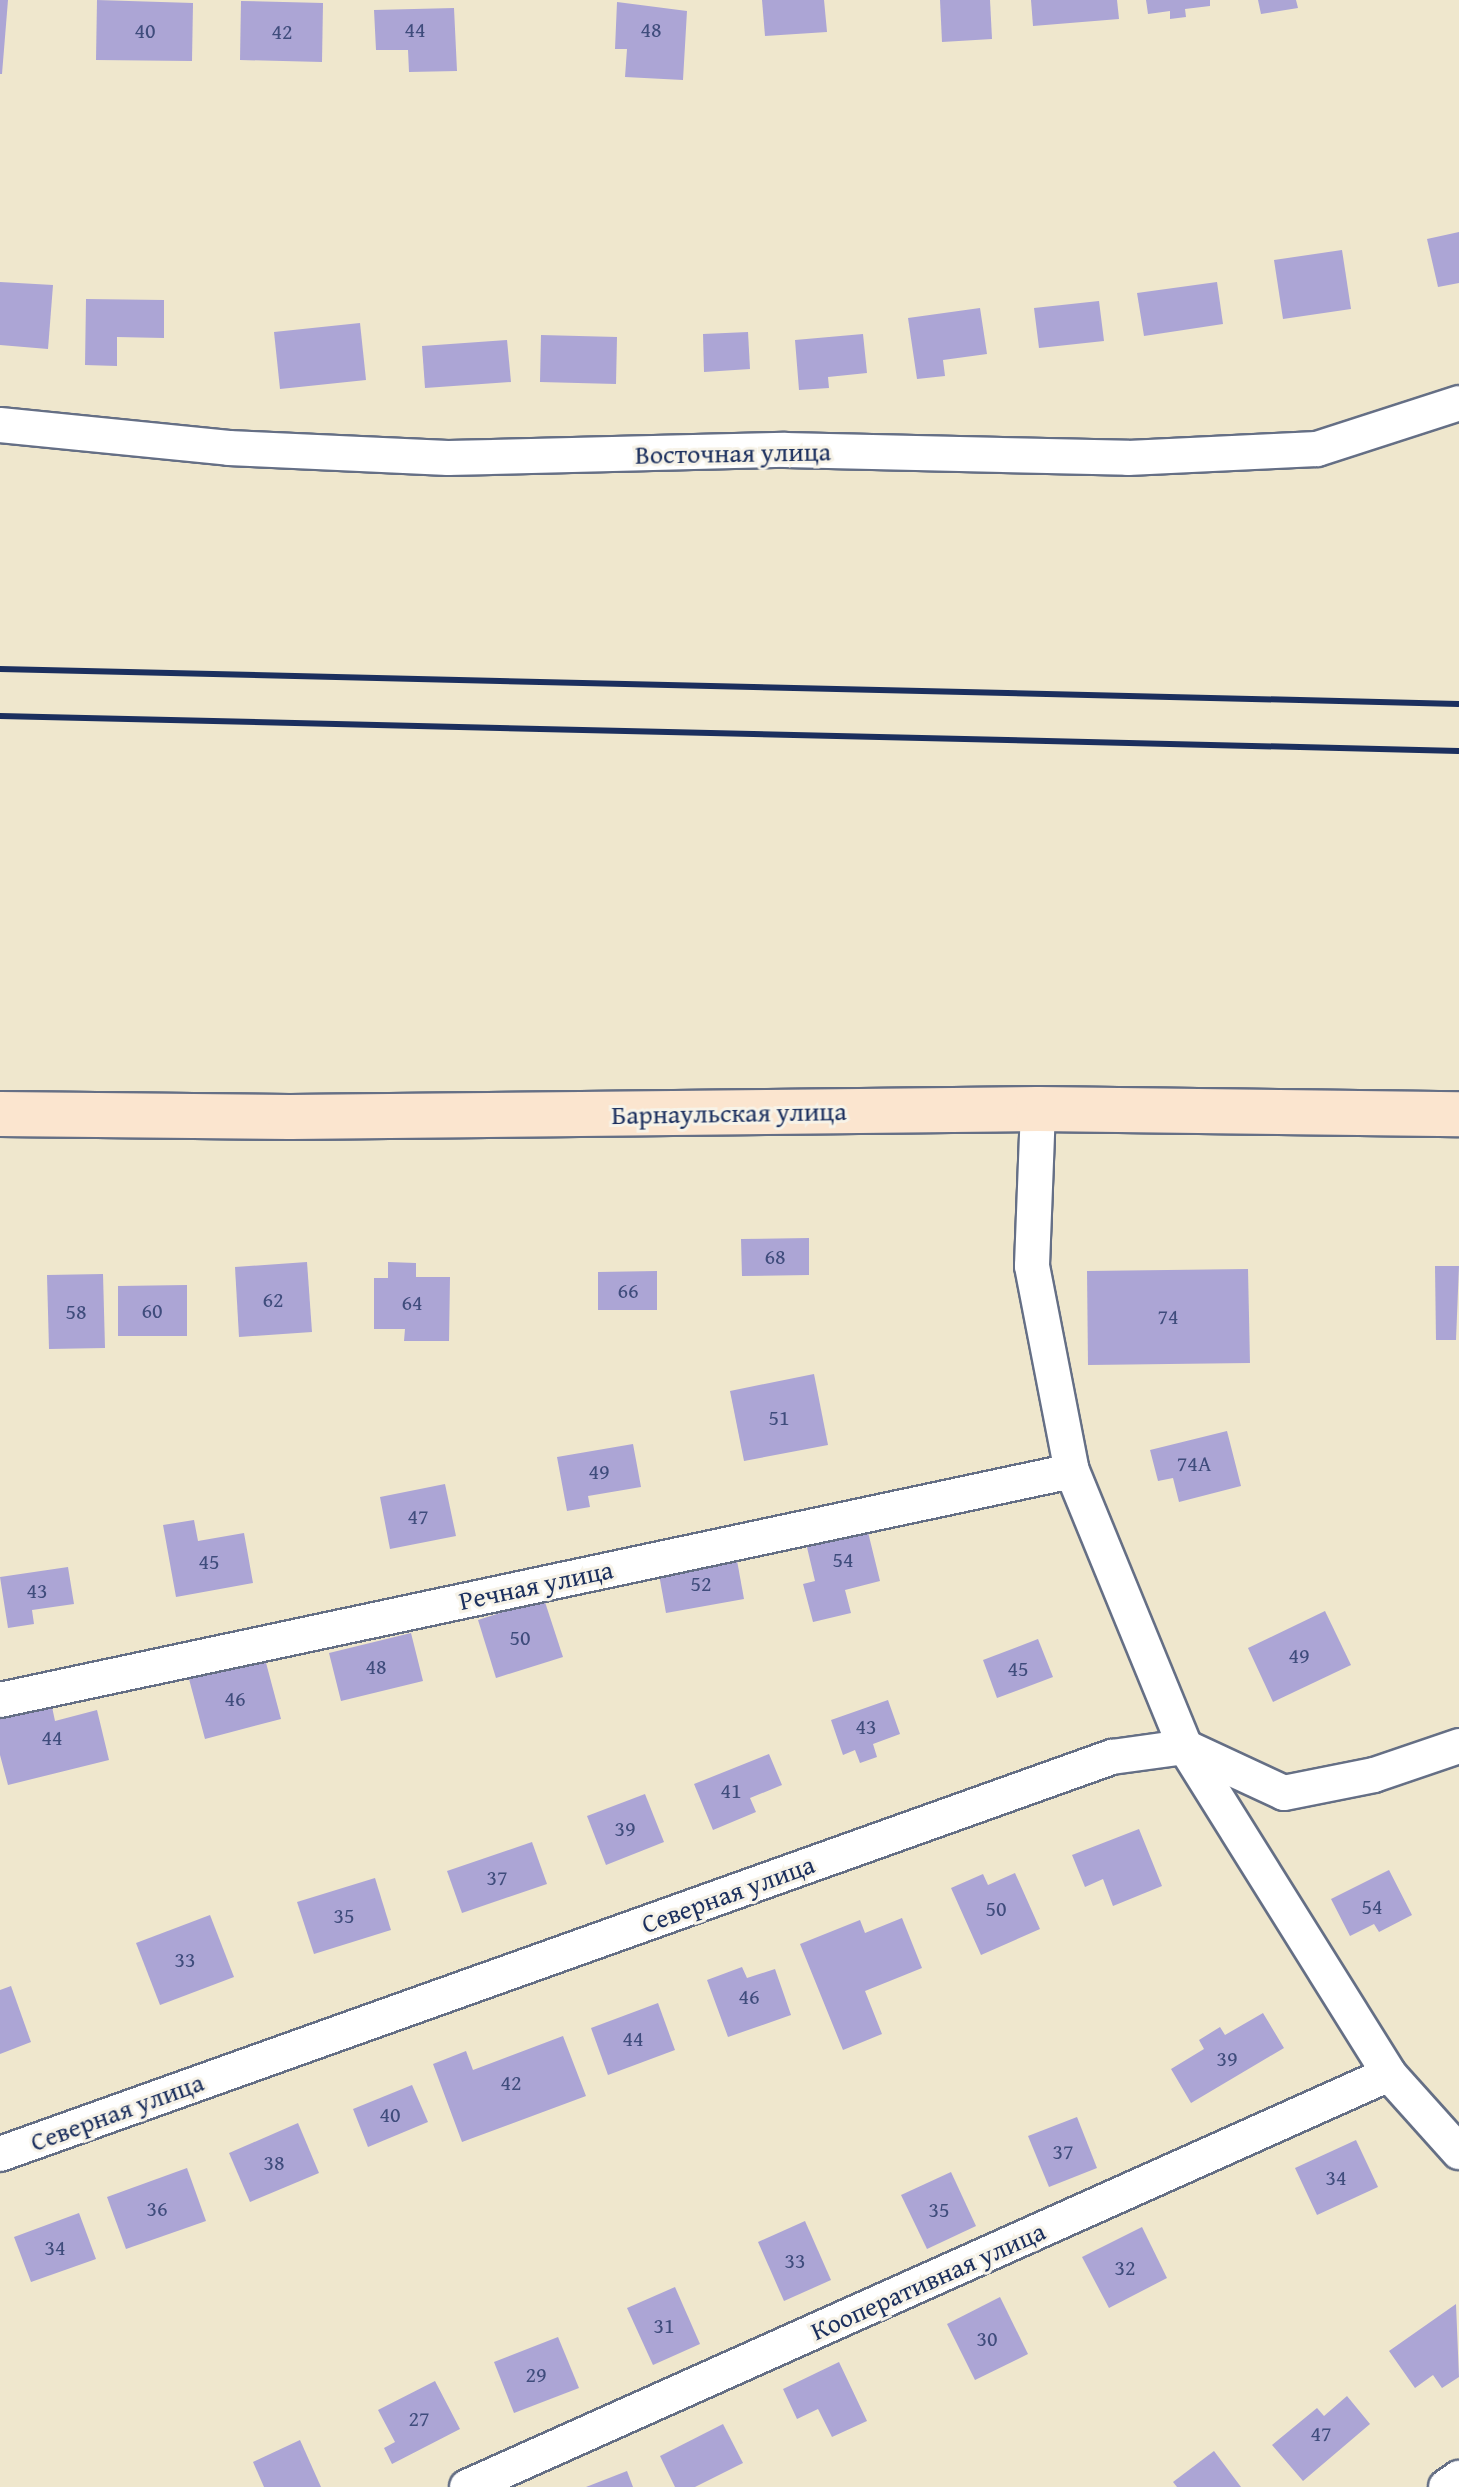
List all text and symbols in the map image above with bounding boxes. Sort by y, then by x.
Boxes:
house number: 44 [404,17,426,43]
house number: 48 [640,17,662,43]
house number: 40 [134,18,156,44]
house number: 42 [271,19,293,45]
street label: Восточная улица [635,436,831,470]
street label: Барнаульская улица [611,1095,847,1131]
house number: 68 [764,1244,786,1270]
house number: 66 [617,1278,639,1304]
house number: 62 [262,1287,284,1313]
house number: 64 [401,1290,423,1316]
house number: 60 [141,1298,163,1324]
house number: 58 [65,1299,87,1325]
house number: 74 [1157,1304,1179,1330]
house number: 51 [768,1405,790,1431]
house number: 74А [1177,1451,1211,1477]
house number: 49 [588,1459,610,1485]
house number: 47 [407,1504,429,1530]
house number: 54 [832,1547,854,1573]
house number: 45 [198,1549,220,1575]
street label: Речная улица [456,1553,616,1617]
house number: 52 [690,1571,712,1597]
house number: 43 [26,1578,48,1604]
house number: 50 [509,1625,531,1651]
house number: 49 [1288,1643,1310,1669]
house number: 48 [365,1654,387,1680]
house number: 45 [1007,1656,1029,1682]
house number: 46 [224,1686,246,1712]
house number: 43 [855,1714,877,1740]
house number: 44 [41,1725,63,1751]
house number: 41 [720,1778,742,1804]
house number: 39 [614,1816,636,1842]
street label: Северная улица [637,1848,819,1940]
house number: 37 [486,1865,508,1891]
house number: 54 [1361,1894,1383,1920]
house number: 50 [985,1896,1007,1922]
house number: 35 [333,1903,355,1929]
house number: 33 [174,1947,196,1973]
house number: 46 [738,1984,760,2010]
house number: 44 [622,2026,644,2052]
house number: 39 [1216,2046,1238,2072]
street label: Северная улица [26,2066,208,2158]
house number: 42 [500,2070,522,2096]
house number: 40 [379,2102,401,2128]
house number: 37 [1052,2139,1074,2165]
house number: 38 [263,2150,285,2176]
house number: 34 [1325,2165,1347,2191]
house number: 36 [146,2196,168,2222]
house number: 35 [928,2197,950,2223]
street label: Кооперативная улица [806,2215,1050,2347]
house number: 34 [44,2235,66,2261]
house number: 33 [784,2248,806,2274]
house number: 32 [1114,2255,1136,2281]
house number: 31 [653,2313,675,2339]
house number: 30 [976,2326,998,2352]
house number: 29 [525,2362,547,2388]
house number: 27 [408,2406,430,2432]
house number: 47 [1310,2421,1332,2447]

